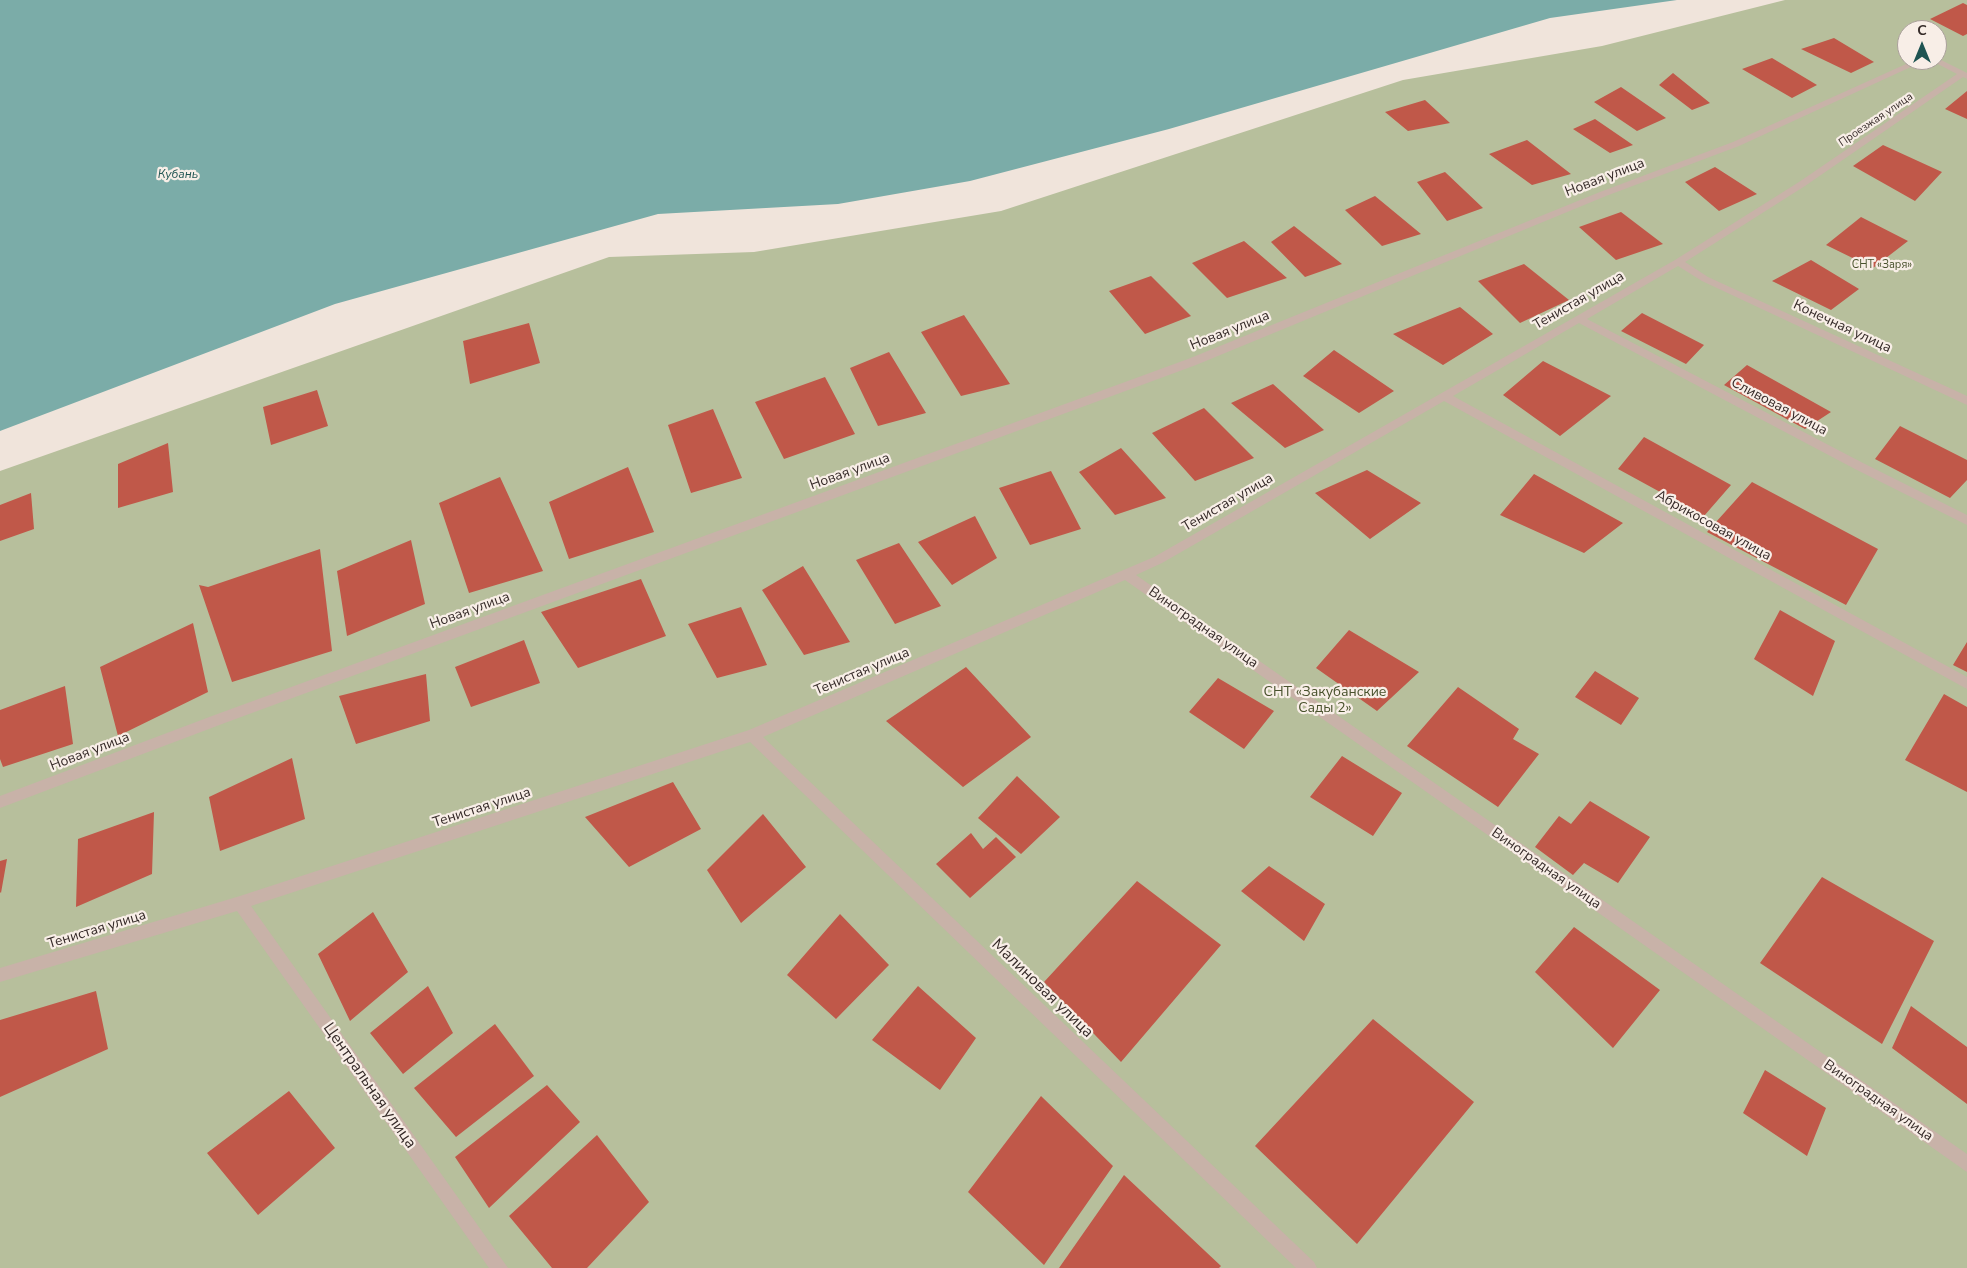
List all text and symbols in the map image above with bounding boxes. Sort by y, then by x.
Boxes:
north arrow [1897,20,1947,70]
text: С [1917,21,1927,40]
street label: Проезжая улица [1836,90,1916,150]
street label: Новая улица [1563,155,1647,201]
water label: Кубань [158,168,198,182]
park label: СНТ «Заря» [1852,258,1912,272]
street label: Тенистая улица [1531,268,1627,334]
street label: Конечная улица [1790,297,1894,357]
street label: Новая улица [1188,307,1272,355]
street label: Сливовая улица [1728,375,1830,439]
street label: Новая улица [808,450,892,494]
street label: Тенистая улица [1180,470,1276,536]
street label: Абрикосовая улица [1652,487,1774,565]
street label: Виноградная улица [1145,584,1261,672]
street label: Новая улица [428,589,512,633]
street label: Тенистая улица [812,644,912,700]
park label: СНТ «Закубанские Сады 2» [1264,685,1386,718]
street label: Новая улица [48,729,132,775]
street label: Тенистая улица [431,784,533,832]
street label: Виноградная улица [1488,825,1604,913]
street label: Тенистая улица [46,907,148,953]
street label: Малиновая улица [987,936,1097,1042]
street label: Центральная улица [318,1019,420,1153]
street label: Виноградная улица [1820,1057,1936,1145]

